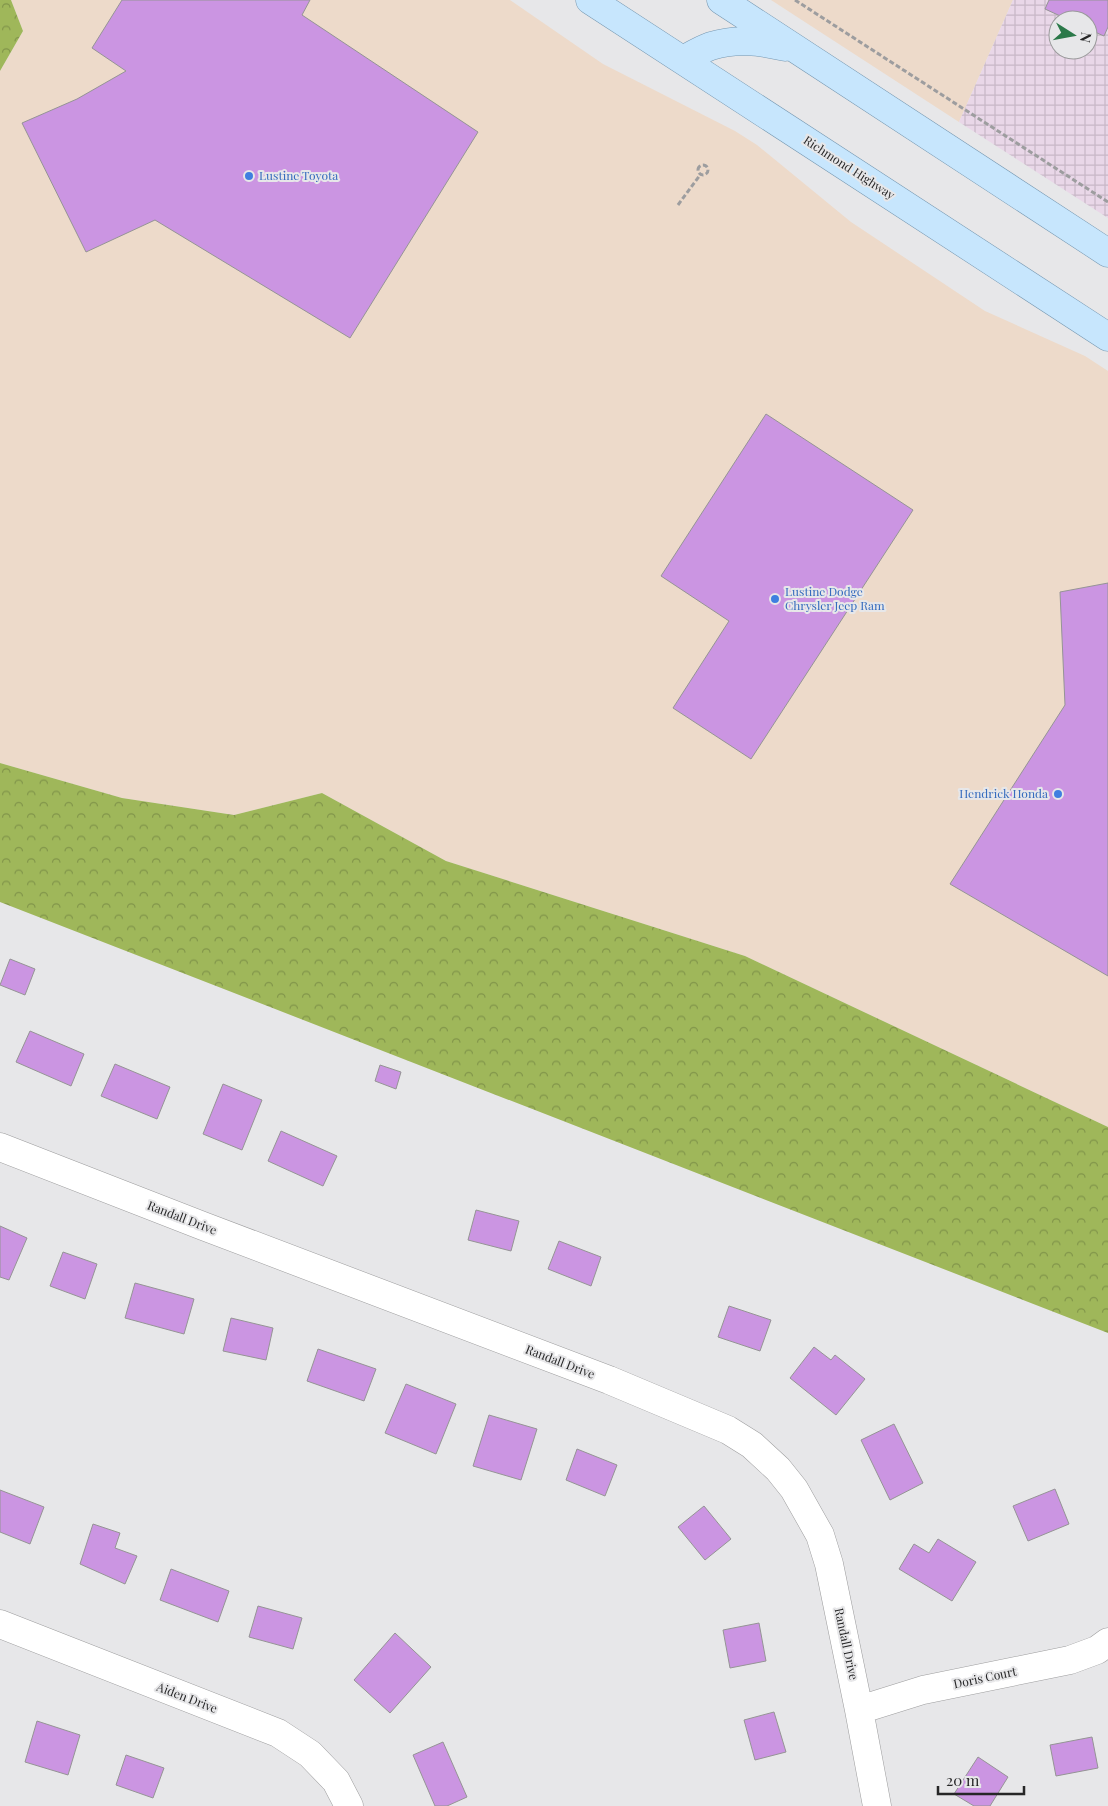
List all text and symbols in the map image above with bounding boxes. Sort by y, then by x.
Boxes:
north arrow [1048,10,1098,60]
text: N [1076,31,1097,44]
street label: Richmond Highway [801,132,898,203]
place label: Lustine Toyota [259,167,338,183]
marker: Lustine Toyota [243,170,255,182]
place label: Lustine Dodge Chrysler Jeep Ram [785,583,885,613]
marker: Lustine Dodge Chrysler Jeep Ram [769,593,781,605]
place label: Hendrick Honda [959,785,1048,801]
marker: Hendrick Honda [1052,788,1064,800]
street label: Randall Drive [145,1197,219,1238]
street label: Randall Drive [523,1341,597,1382]
street label: Randall Drive [832,1606,862,1681]
street label: Doris Court [952,1662,1018,1691]
street label: Aiden Drive [154,1678,220,1716]
scale bar [938,1764,1024,1796]
text: 20 m [946,1770,980,1790]

